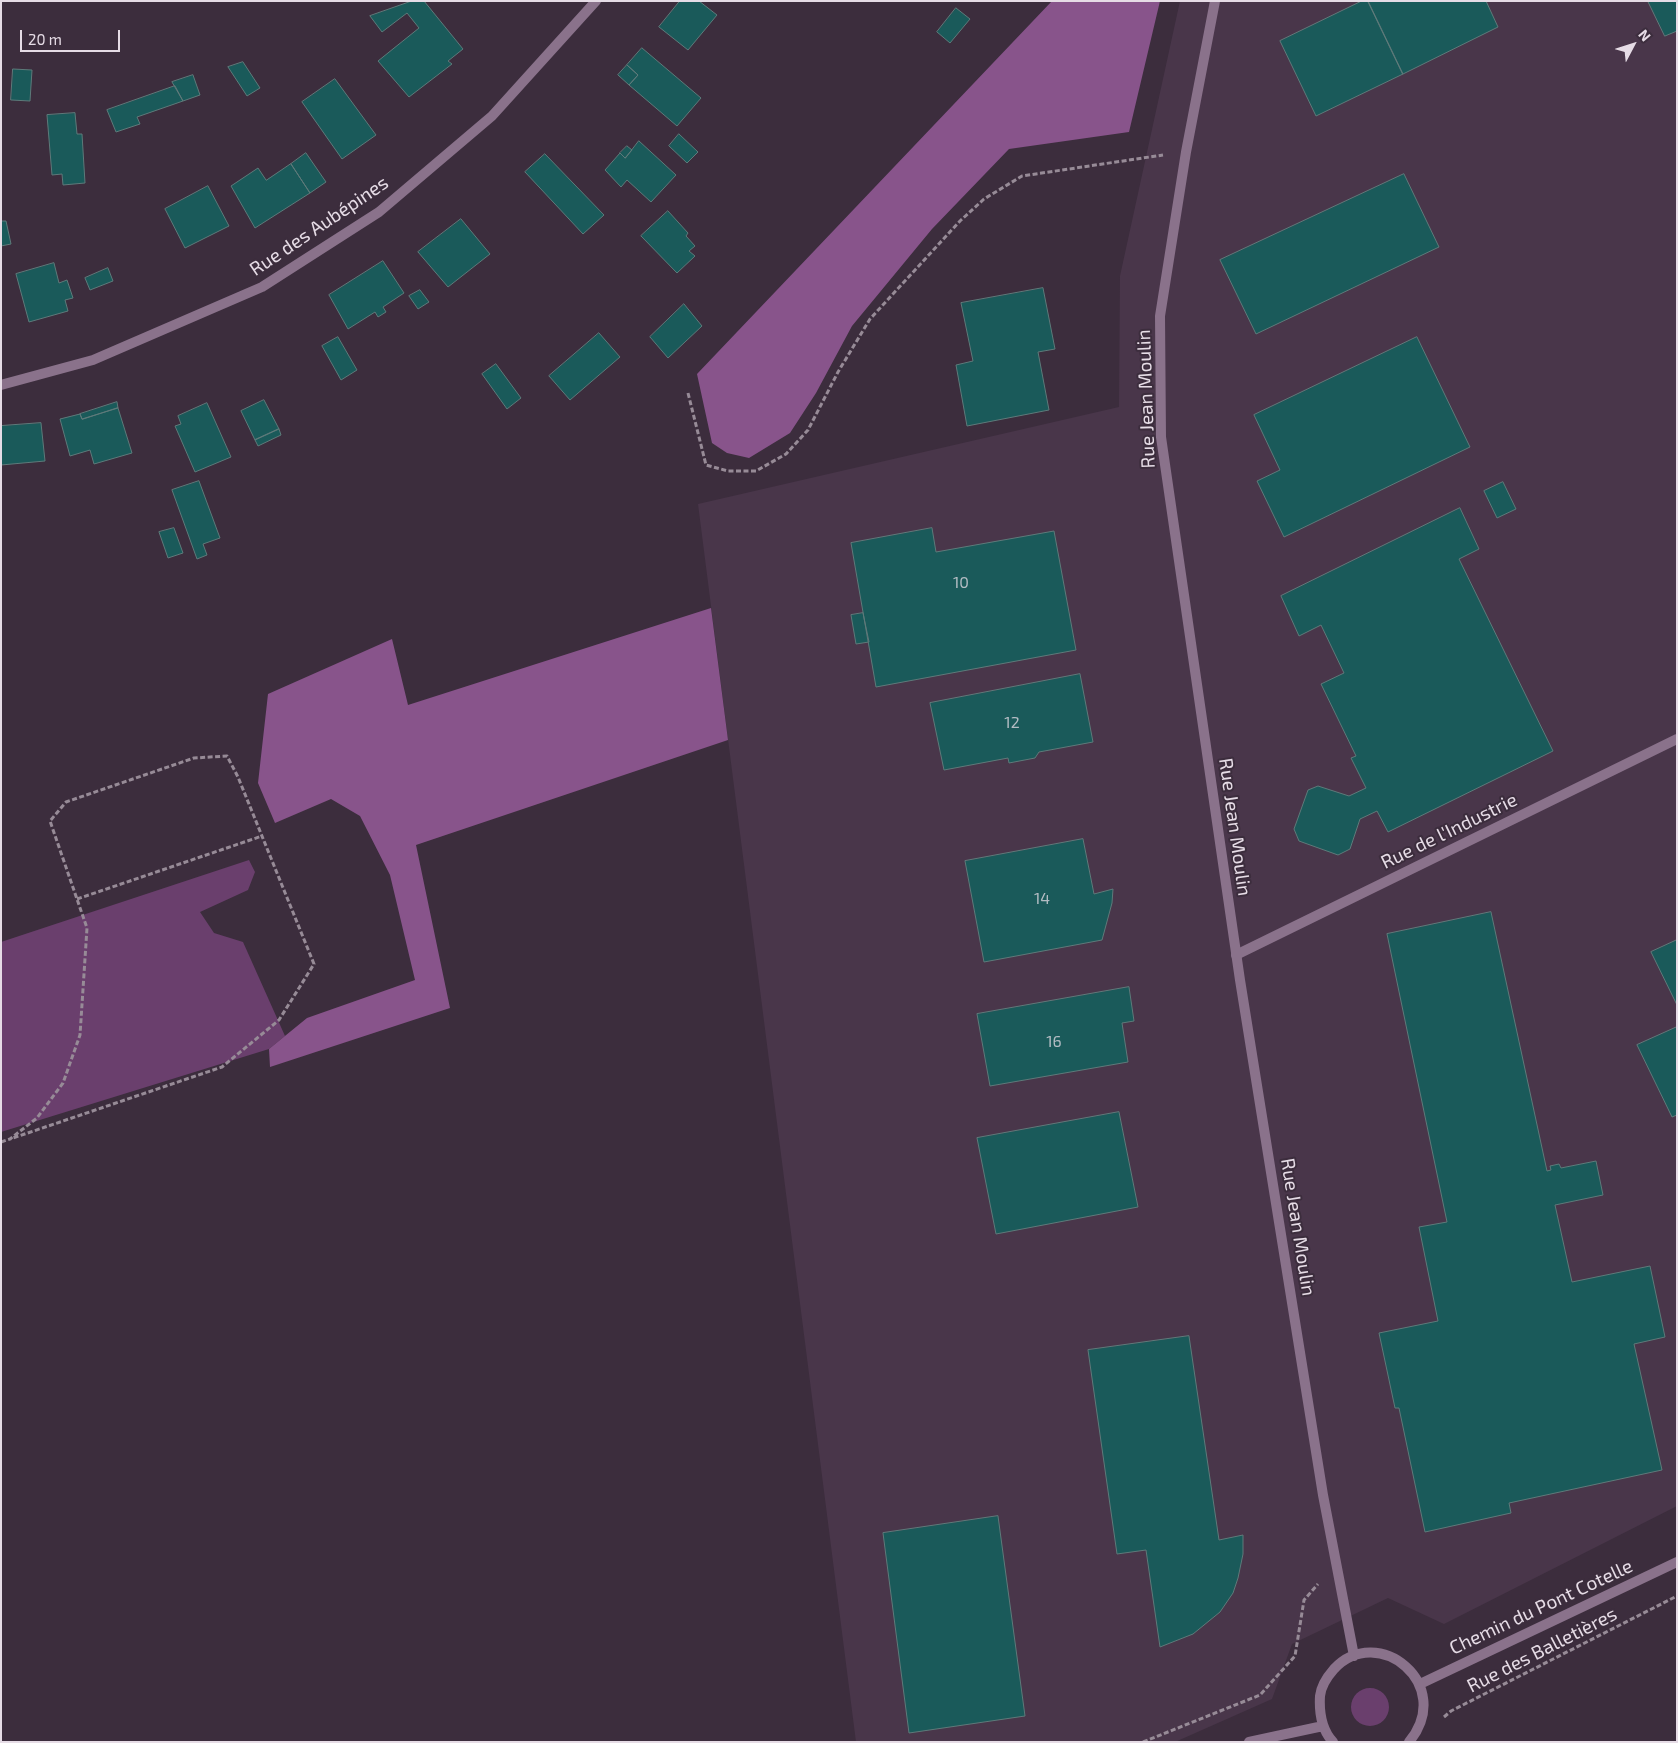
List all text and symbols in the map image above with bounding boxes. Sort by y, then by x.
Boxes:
scale bar [22,20,122,52]
north arrow [1608,20,1658,70]
text: N [1635,26,1655,44]
text: 20 m [28,30,62,48]
street label: Rue des Aubépines [245,171,393,281]
street label: Rue Jean Moulin [1132,329,1160,469]
house number: 10 [953,573,969,593]
house number: 12 [1004,713,1020,733]
street label: Rue Jean Moulin [1214,757,1256,897]
street label: Rue de l'Industrie [1377,788,1521,874]
house number: 14 [1034,889,1050,909]
house number: 16 [1046,1032,1062,1052]
street label: Rue Jean Moulin [1276,1157,1320,1297]
street label: Chemin du Pont Cotelle [1446,1554,1636,1660]
street label: Rue des Balletières [1463,1602,1621,1698]

